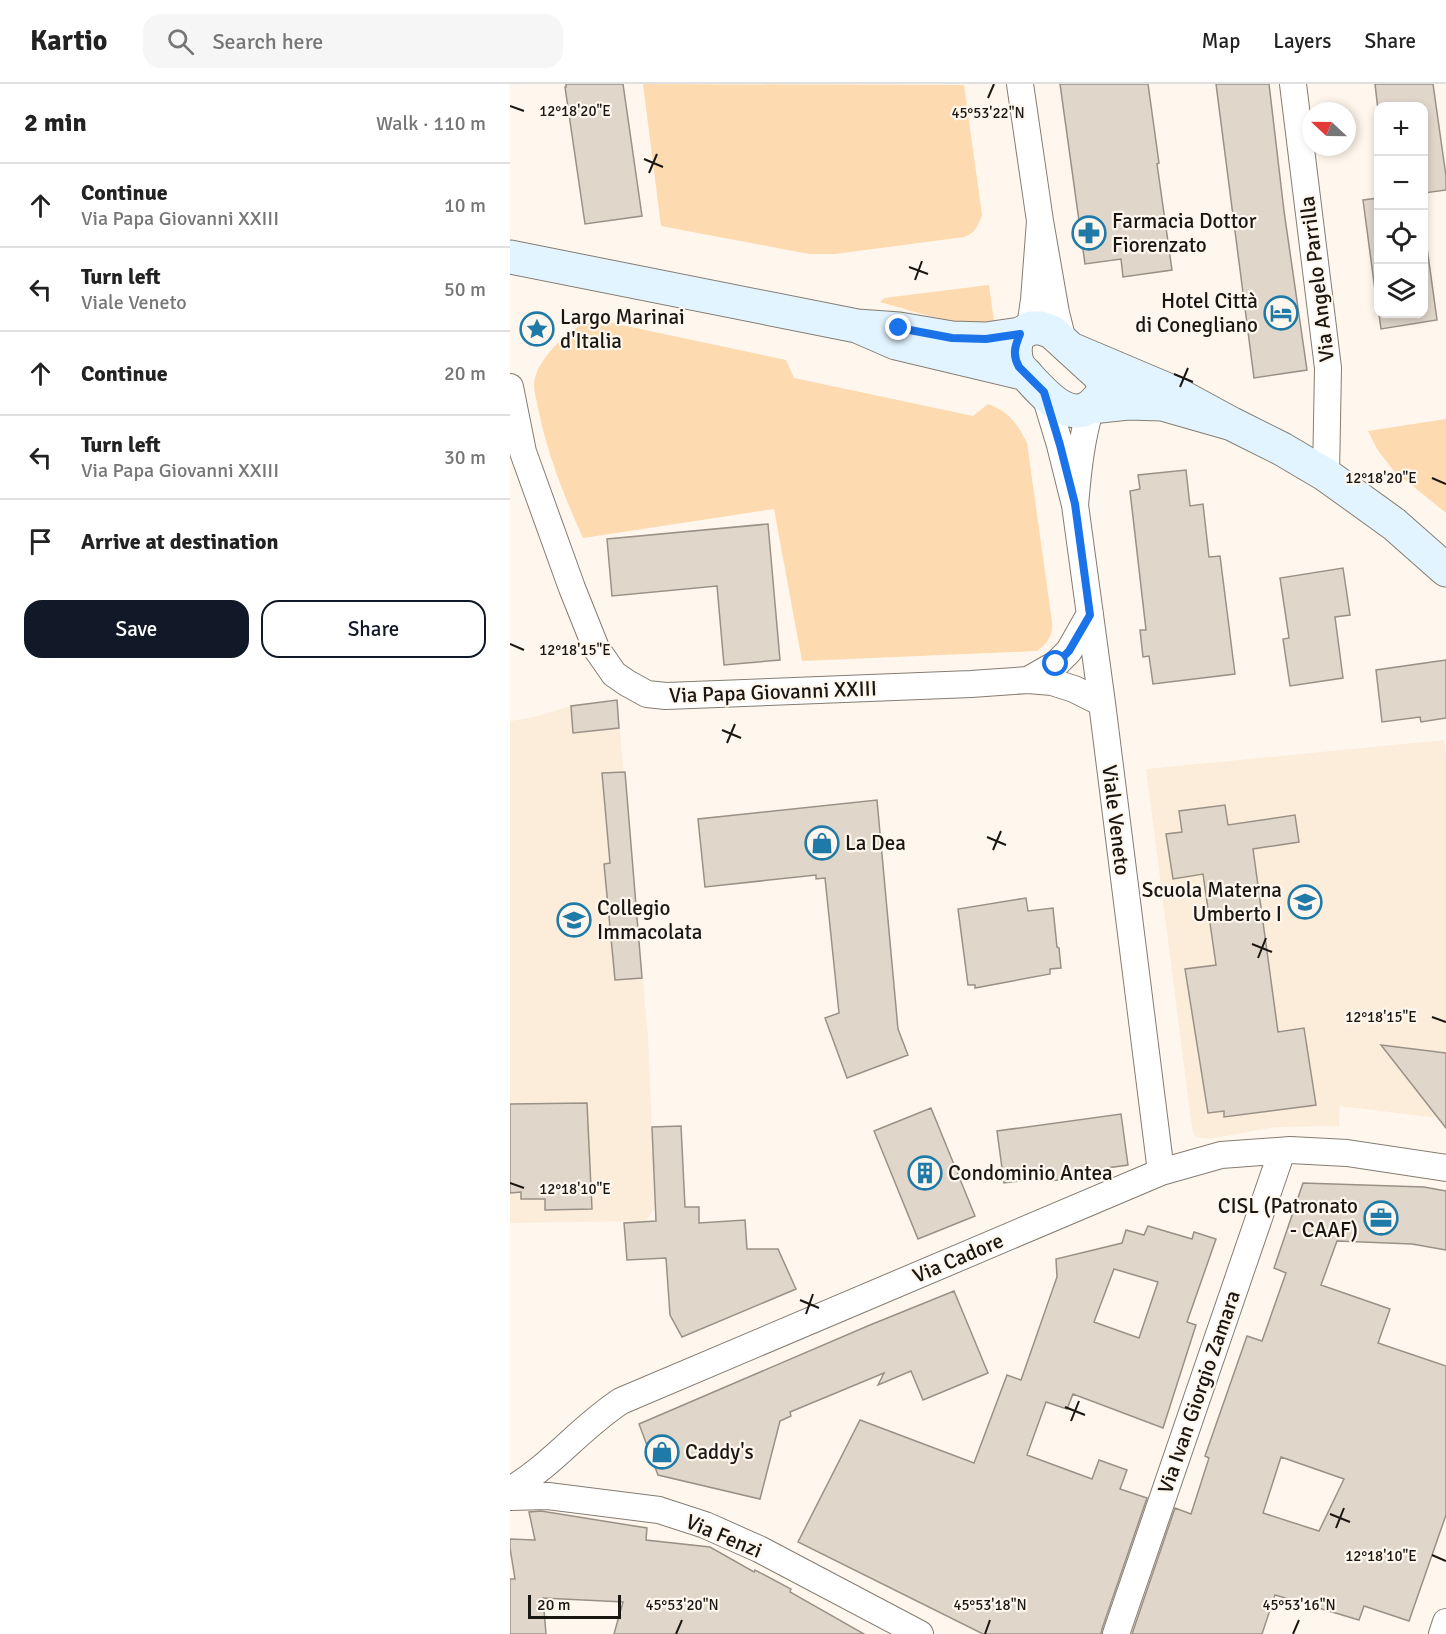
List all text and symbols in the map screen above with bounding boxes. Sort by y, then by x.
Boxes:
search box [143,14,563,68]
text: Kartio [30,24,107,58]
icon: search [164,25,197,58]
text: Search here [212,28,323,55]
text: Map [1202,28,1240,54]
text: Layers [1273,28,1331,54]
text: Share [1364,28,1416,54]
text: 12°18'20"E [539,102,611,120]
north arrow [1302,102,1356,156]
map controls [1374,102,1428,318]
button: + [1374,102,1428,156]
text: 45°53'22"N [951,104,1025,122]
text: 2 min [24,107,87,139]
text: Walk · 110 m [376,111,486,136]
button: − [1374,156,1428,210]
text: Continue [81,179,168,206]
icon: ahead [24,189,57,222]
text: 10 m [444,193,486,218]
street label: Via Angelo Parrilla [1294,195,1340,363]
text: Via Papa Giovanni XXIII [81,206,279,231]
place label: Farmacia Dottor Fiorenzato [1112,208,1257,258]
button: locate [1374,210,1428,264]
pharmacy icon: Farmacia Dottor Fiorenzato [1071,215,1107,251]
text: Turn left [81,263,161,290]
button: layers [1374,264,1428,318]
icon: left [24,273,57,306]
text: 50 m [444,277,486,302]
place label: Hotel Città di Conegliano [1135,288,1258,338]
text: Viale Veneto [81,290,187,315]
hotel icon: Hotel Città di Conegliano [1263,295,1299,331]
place label: Largo Marinai d'Italia [560,304,685,354]
place icon: Largo Marinai d'Italia [519,311,555,347]
route end [885,314,911,340]
icon: ahead [24,357,57,390]
text: Continue [81,360,168,387]
text: 20 m [444,361,486,386]
text: Turn left [81,431,161,458]
icon: left [24,441,57,474]
text: 30 m [444,445,486,470]
text: Via Papa Giovanni XXIII [81,458,279,483]
text: 12°18'20"E [1345,469,1417,487]
icon: arrive [24,525,57,558]
text: Arrive at destination [81,528,278,555]
button: Save [24,600,249,658]
button: Share [261,600,486,658]
text: 12°18'15"E [539,641,611,659]
route start [1042,650,1068,676]
street label: Via Papa Giovanni XXIII [669,675,877,709]
street label: Viale Veneto [1096,763,1136,877]
shop icon: La Dea [804,825,840,861]
place label: La Dea [845,830,906,856]
place label: Scuola Materna Umberto I [1142,877,1282,927]
school or university icon: Scuola Materna Umberto I [1287,884,1323,920]
place label: Collegio Immacolata [597,895,703,945]
school or university icon: Collegio Immacolata [556,902,592,938]
text: 12°18'15"E [1345,1008,1417,1026]
building icon: Condominio Antea [907,1155,943,1191]
place label: Condominio Antea [948,1160,1113,1186]
text: 12°18'10"E [539,1180,611,1198]
place label: CISL (Patronato - CAAF) [1218,1193,1358,1243]
office icon: CISL (Patronato - CAAF) [1363,1200,1399,1236]
street label: Via Cadore [909,1227,1007,1289]
street label: Via Ivan Giorgio Zamara [1152,1287,1246,1497]
shop icon: Caddy's [644,1434,680,1470]
place label: Caddy's [685,1439,754,1465]
street label: Via Fenzi [682,1508,766,1564]
text: 12°18'10"E [1345,1547,1417,1565]
scale bar [528,1592,621,1620]
text: 20 m [537,1595,571,1615]
text: 45°53'20"N [645,1596,719,1614]
text: 45°53'18"N [953,1596,1027,1614]
text: 45°53'16"N [1262,1596,1336,1614]

